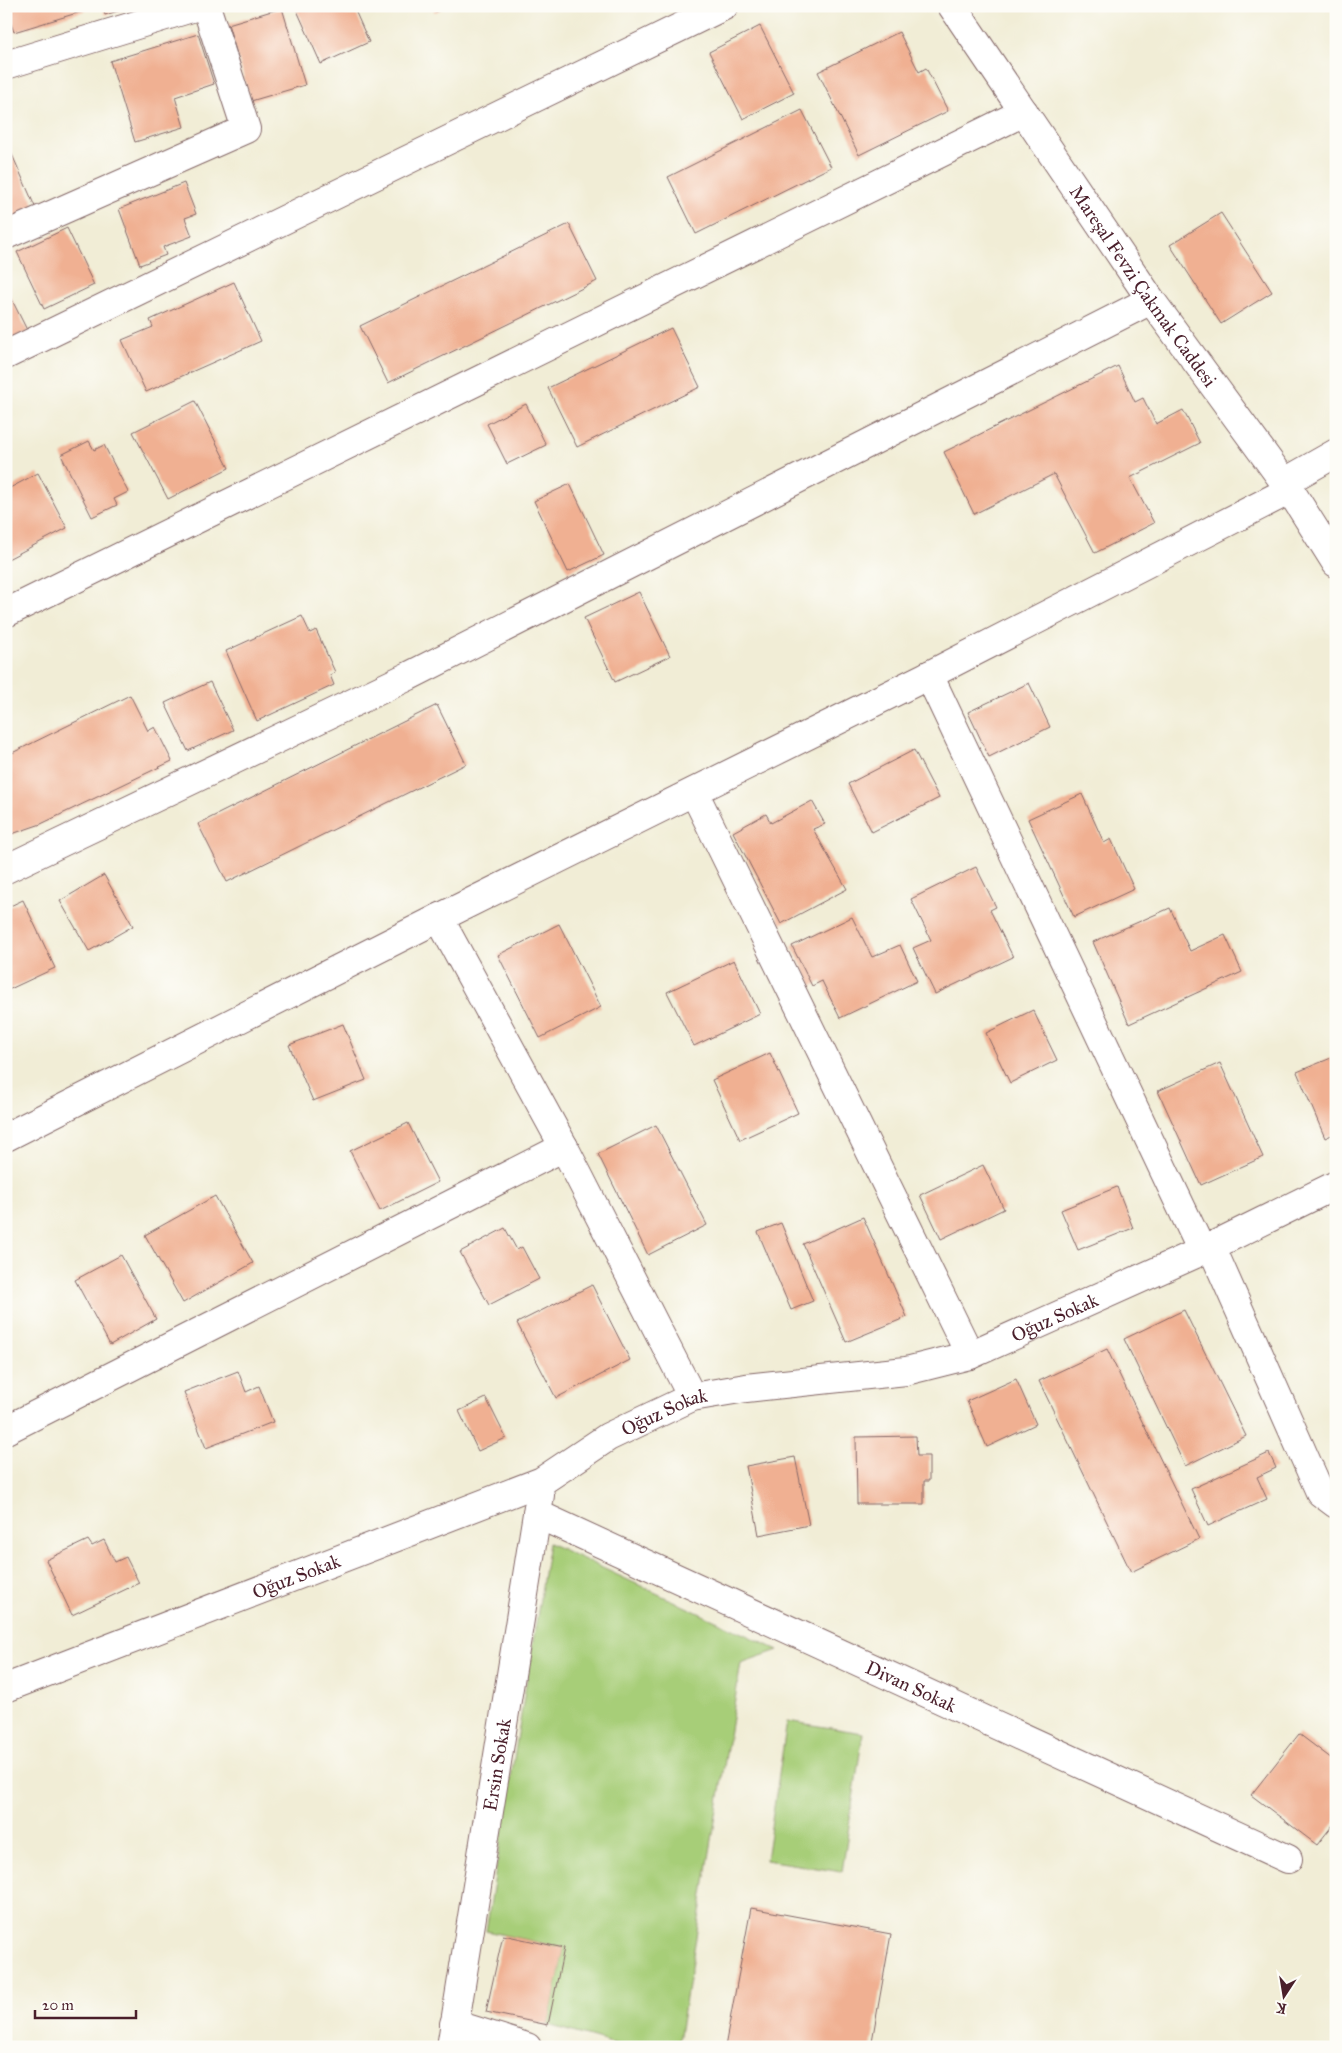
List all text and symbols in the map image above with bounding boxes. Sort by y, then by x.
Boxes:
street label: Mareşal Fevzi Çakmak Caddesi [1065,181,1222,391]
street label: Oğuz Sokak [1008,1288,1102,1347]
street label: Oğuz Sokak [618,1384,709,1441]
street label: Oğuz Sokak [249,1549,344,1604]
street label: Divan Sokak [862,1656,961,1717]
street label: Ersin Sokak [478,1717,516,1813]
north arrow [1260,1970,1310,2020]
scale bar [35,1988,136,2020]
text: 20 m [42,1996,74,2014]
text: K [1274,1999,1288,2018]

